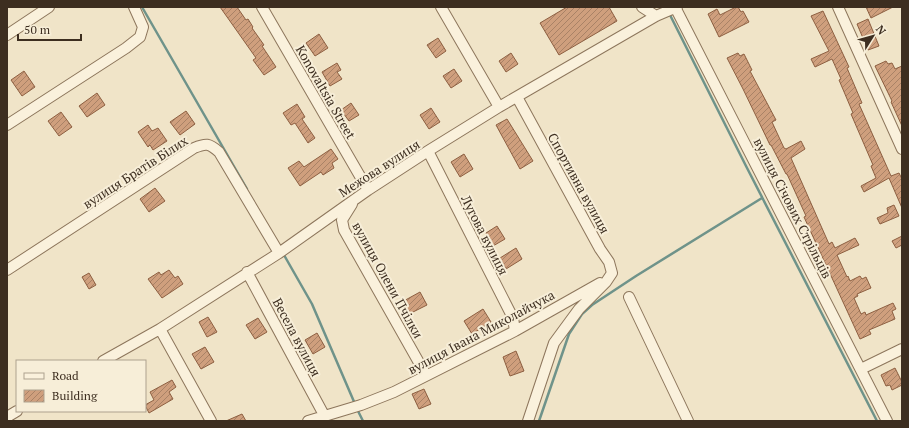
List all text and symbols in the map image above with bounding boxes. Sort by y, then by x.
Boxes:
scale bar [18,16,81,42]
north arrow [853,16,893,56]
text: 50 m [24,22,51,37]
text: N [873,22,889,38]
street label: Konovaltsia Street [292,42,360,142]
street label: Спортивна вулиця [544,129,614,237]
street label: вулиця Братів Білих [79,131,191,213]
street label: Межова вулиця [335,135,423,201]
street label: вулиця Січових Стрільців [750,135,836,282]
street label: Лугова вулиця [457,191,513,278]
street label: вулиця Олени Пчілки [348,219,428,341]
street label: вулиця Івана Миколайчука [404,285,558,378]
street label: Весела вулиця [269,295,325,379]
legend [16,360,146,412]
text: Road [52,368,79,383]
text: Building [52,388,98,403]

